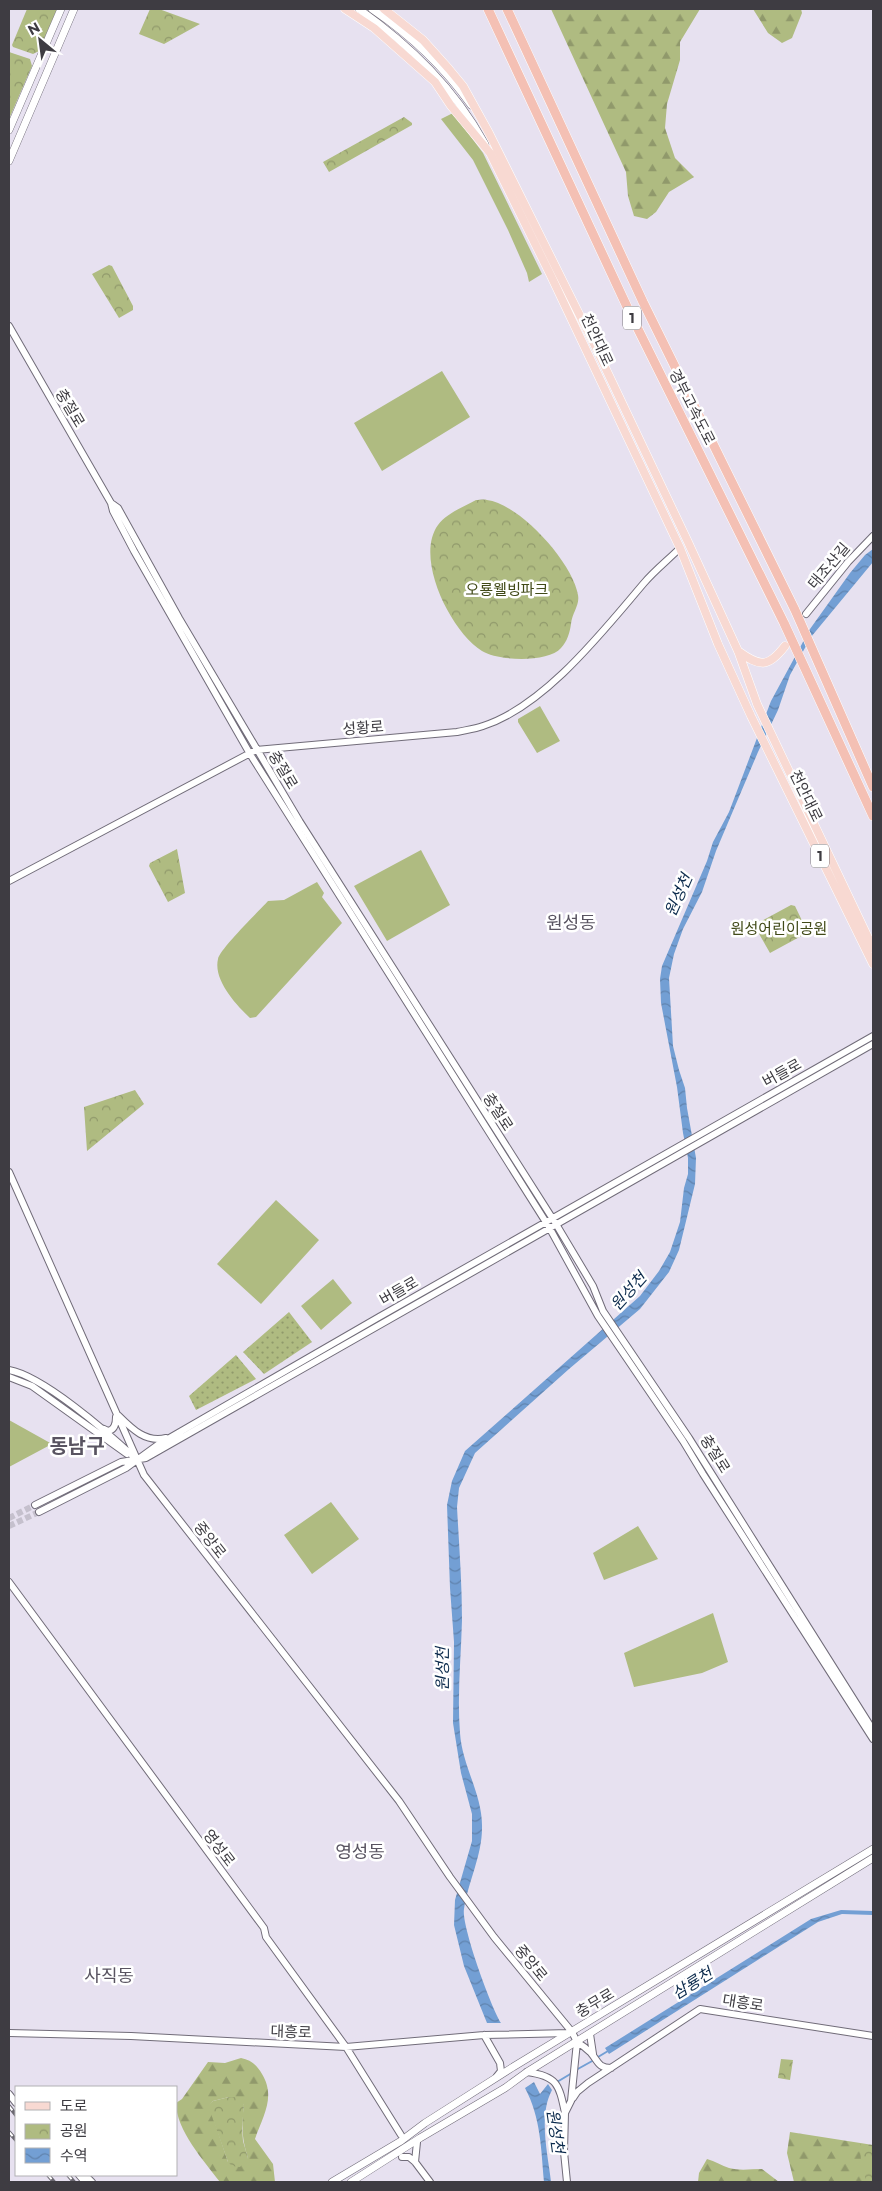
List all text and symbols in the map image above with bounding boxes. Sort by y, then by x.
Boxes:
north arrow [15,15,65,65]
text: N [24,18,43,39]
road number: 1 [623,306,641,330]
street label: 천안대로 [577,311,618,369]
street label: 경부고속도로 [665,366,720,448]
street label: 충절로 [52,385,89,430]
street label: 태조산길 [804,538,854,593]
park label: 오룡웰빙파크 [466,580,548,599]
street label: 성황로 [342,717,384,738]
street label: 충절로 [265,747,302,792]
street label: 천안대로 [786,767,827,825]
road number: 1 [811,844,829,868]
water label: 원성천 [661,869,697,919]
district label: 원성동 [546,912,596,934]
park label: 원성어린이공원 [731,919,827,938]
street label: 버들로 [759,1054,804,1091]
street label: 충절로 [479,1089,518,1134]
water label: 원성천 [607,1267,652,1314]
street label: 버들로 [376,1272,421,1309]
street label: 충절로 [696,1431,734,1476]
district label: 동남구 [49,1434,105,1458]
street label: 중앙로 [190,1518,231,1562]
water label: 원성천 [433,1645,452,1691]
street label: 영성로 [199,1825,239,1870]
district label: 영성동 [335,1841,385,1863]
street label: 중앙로 [511,1941,552,1985]
water label: 삼룡천 [669,1962,718,2003]
district label: 사직동 [84,1965,134,1987]
street label: 충무로 [572,1984,617,2021]
street label: 대흥로 [721,1990,765,2015]
street label: 대흥로 [270,2021,312,2042]
legend [15,2086,178,2176]
text: 도로 [60,2096,88,2115]
water label: 원성천 [543,2108,568,2157]
text: 공원 [60,2121,88,2140]
text: 수역 [60,2146,88,2165]

